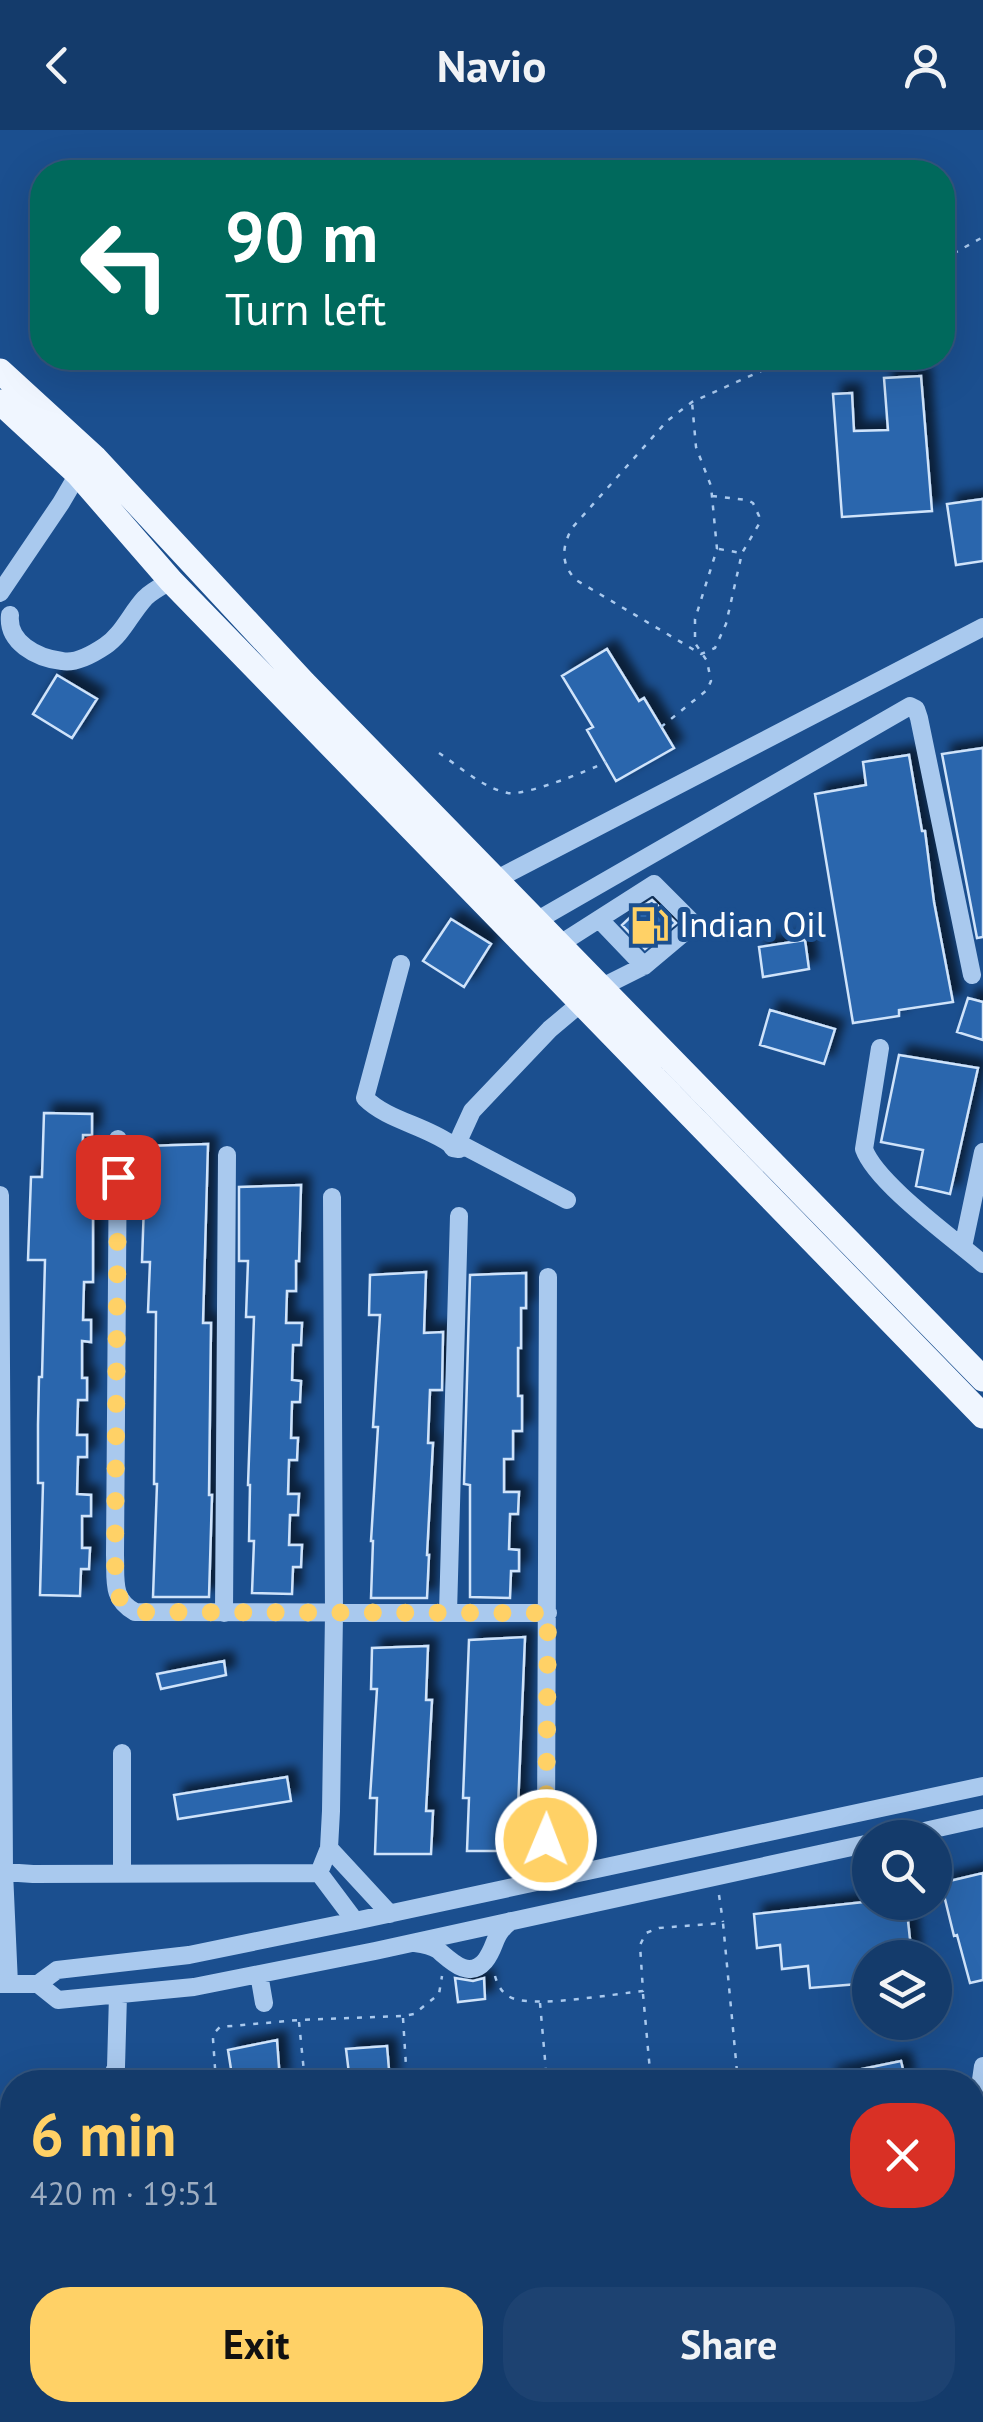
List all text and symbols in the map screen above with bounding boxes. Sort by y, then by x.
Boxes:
text: Navio [437,36,546,94]
icon: back [30,38,85,93]
icon: person [898,38,953,93]
text: 90 m [225,191,378,281]
icon: left [60,200,190,330]
text: Turn left [225,279,386,337]
place label: Indian Oil [679,901,826,947]
fuel station icon: Indian Oil [628,904,670,946]
pin [76,1135,161,1220]
icon: arrive [91,1150,146,1205]
position arrow [494,1788,598,1892]
map controls [852,1820,952,2040]
button: search [852,1820,952,1920]
button: layers [852,1940,952,2040]
text: 6 min [30,2095,176,2173]
button: close [850,2103,955,2208]
text: 420 m · 19:51 [30,2172,219,2214]
button: Exit [30,2287,483,2402]
button: Share [503,2287,955,2402]

